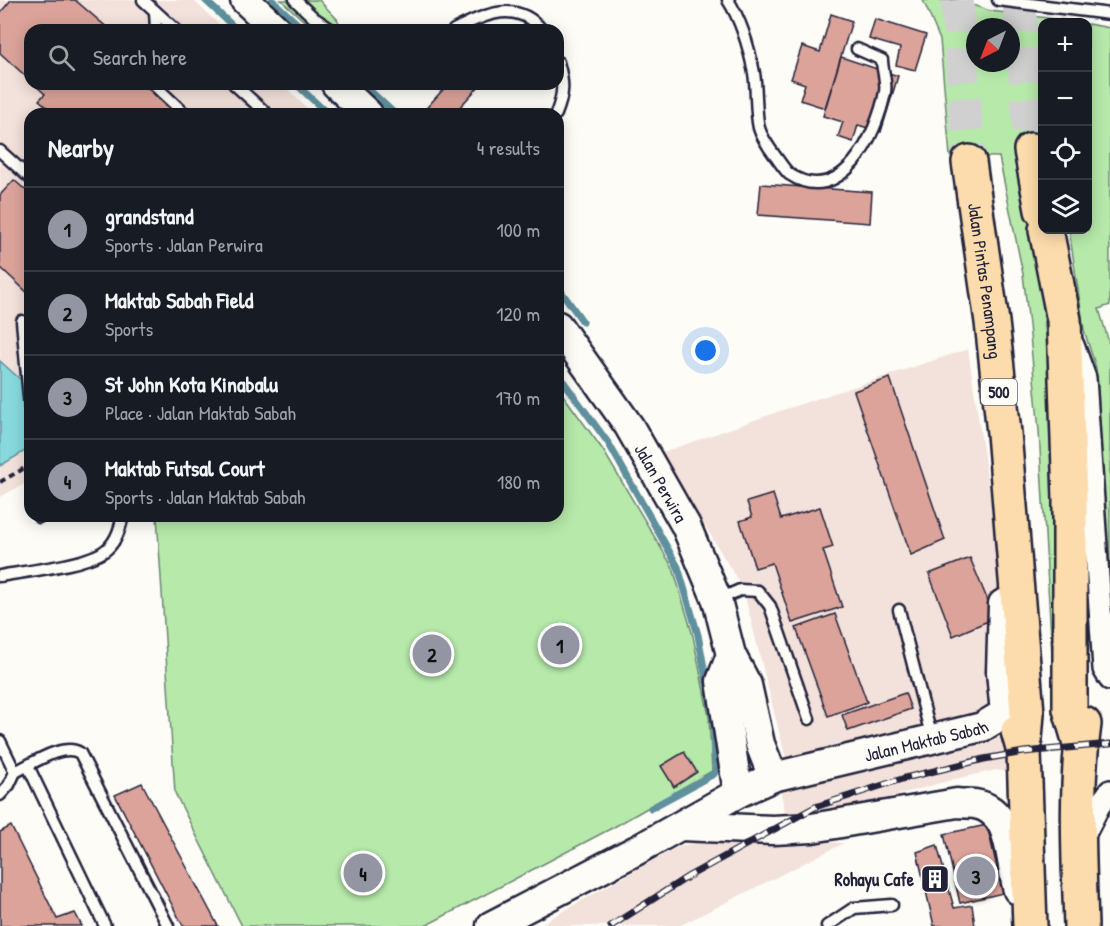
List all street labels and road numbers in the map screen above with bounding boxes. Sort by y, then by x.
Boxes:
street label: Jalan Pintas Penampang [963,201,1008,360]
road number: 500 [981,379,1017,405]
street label: Jalan Perwira [629,439,694,527]
street label: Jalan Maktab Sabah [862,714,993,767]

